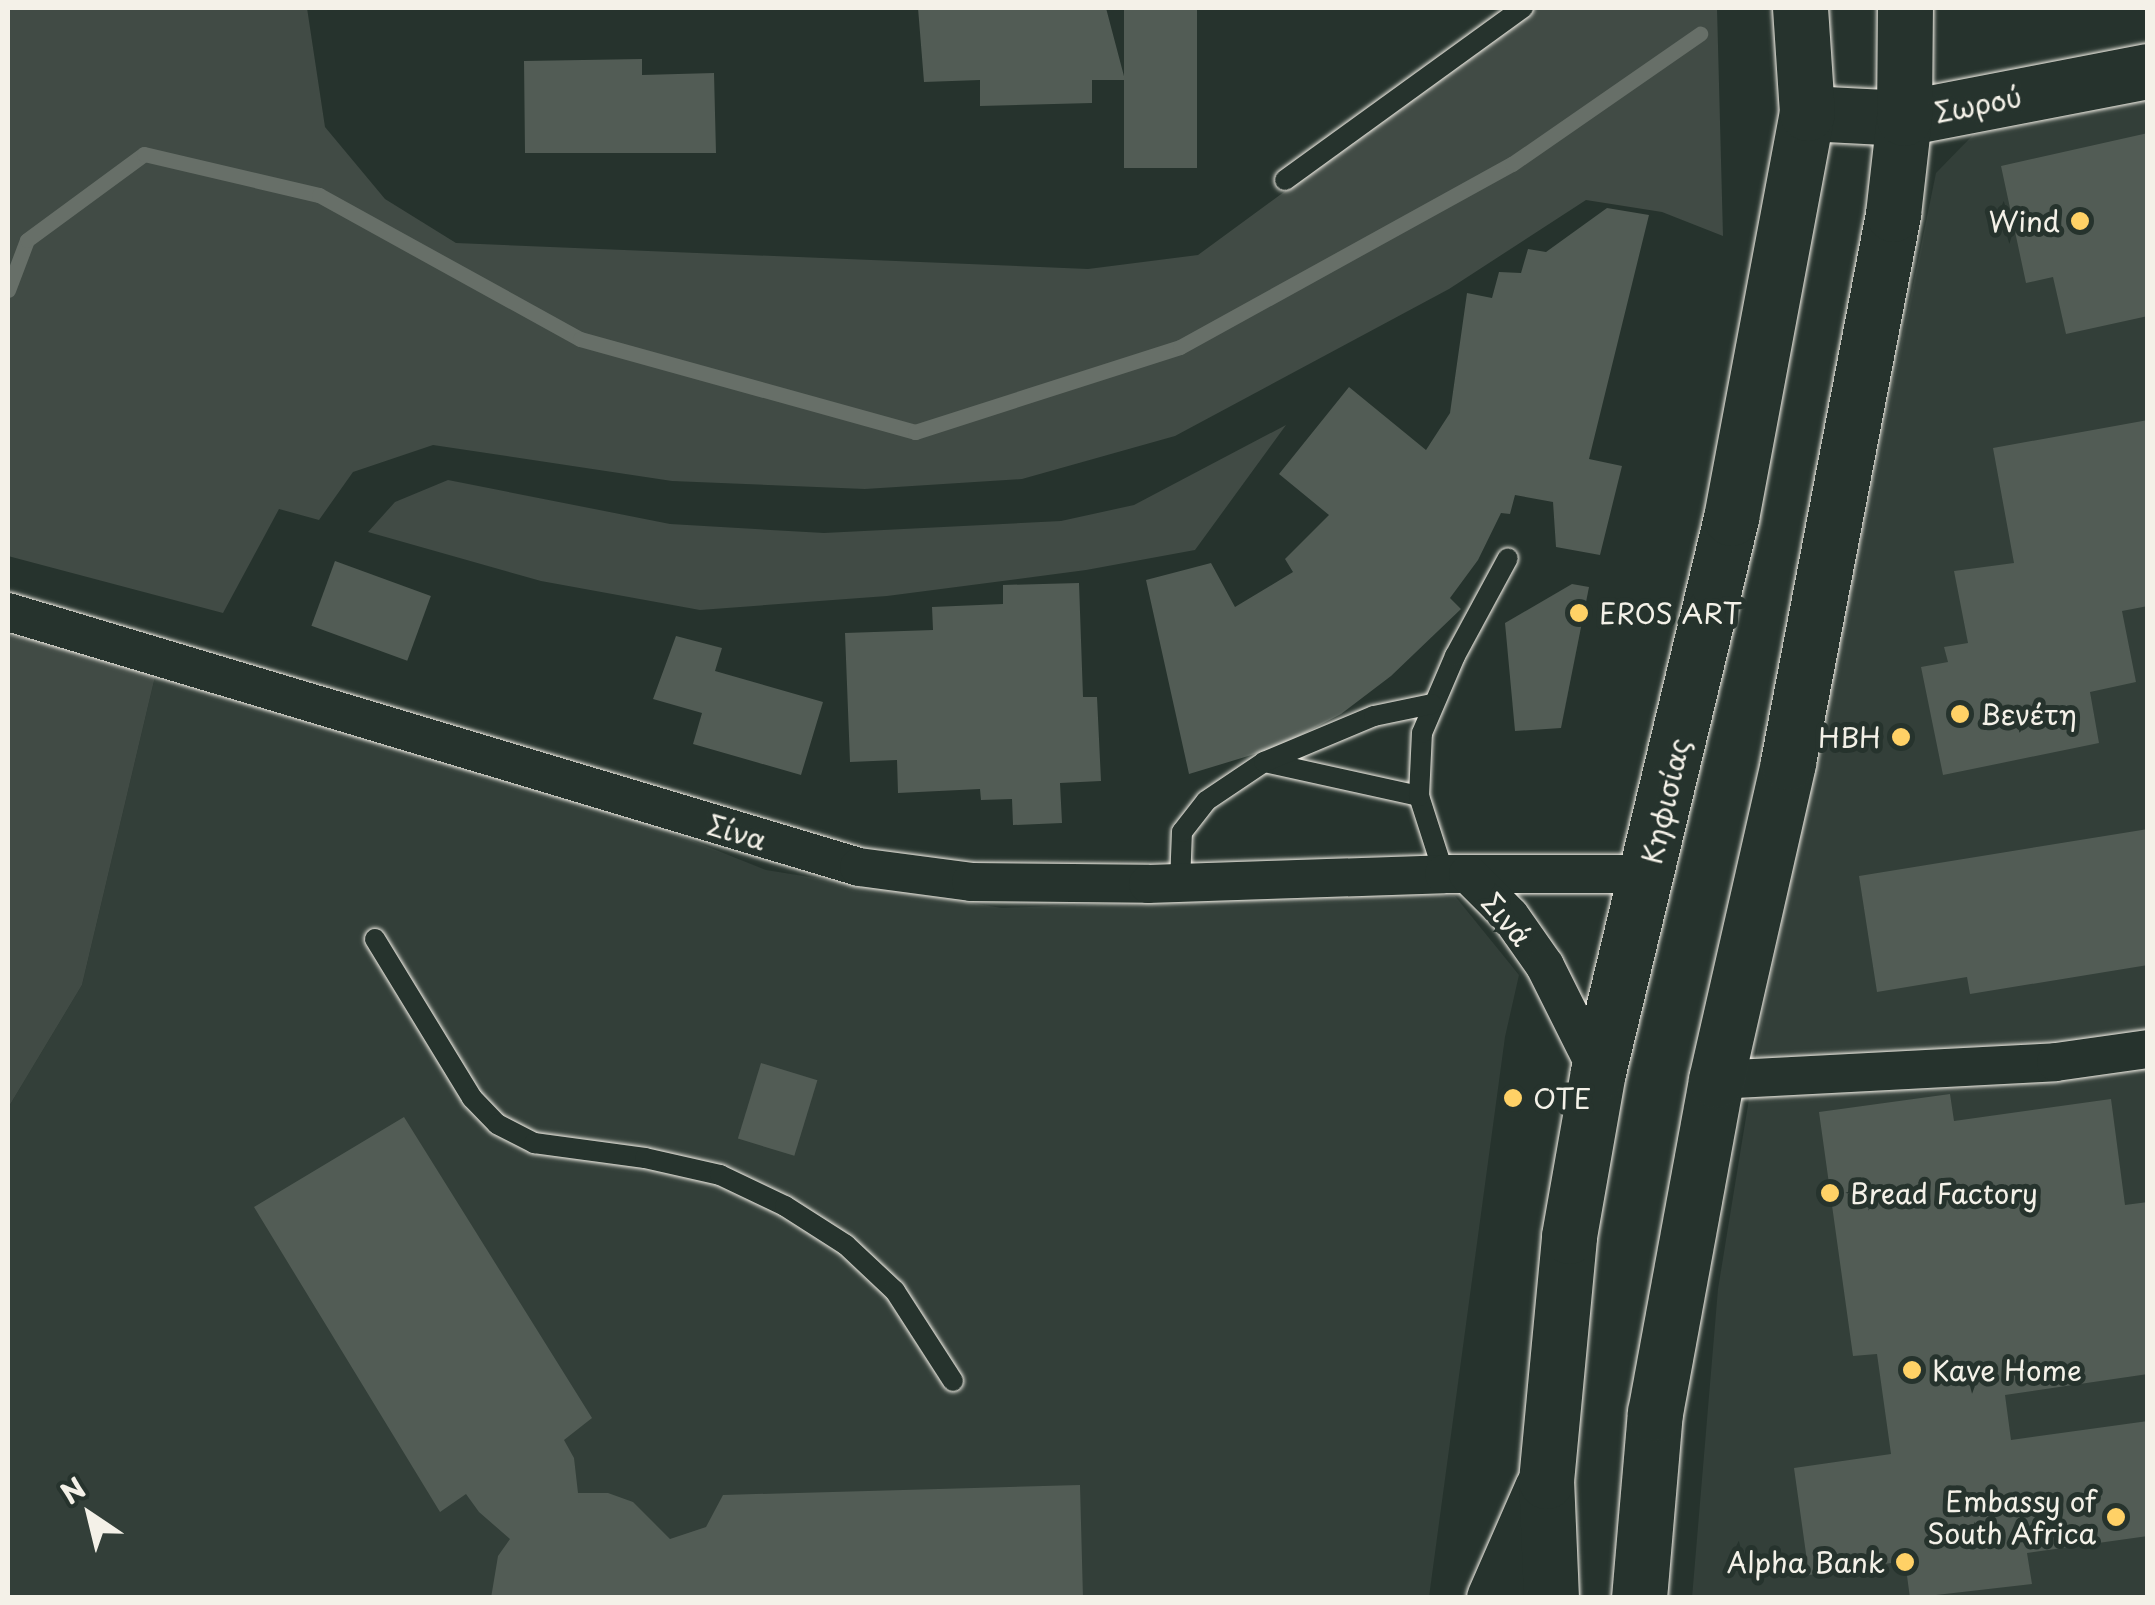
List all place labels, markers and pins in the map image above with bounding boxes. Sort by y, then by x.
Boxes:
place label: Wind [1988,204,2060,238]
marker: Wind [2069,210,2091,232]
place label: EROS ART [1599,596,1745,630]
marker: EROS ART [1568,602,1590,624]
place label: Βενέτη [1980,697,2077,731]
marker: Βενέτη [1949,703,1971,725]
place label: ΗΒΗ [1818,720,1881,754]
marker: ΗΒΗ [1890,726,1912,748]
place label: ΟΤΕ [1533,1081,1591,1115]
marker: ΟΤΕ [1502,1087,1524,1109]
place label: Bread Factory [1850,1176,2039,1210]
marker: Bread Factory [1819,1182,1841,1204]
place label: Kave Home [1932,1353,2082,1387]
marker: Kave Home [1901,1359,1923,1381]
place label: Embassy of South Africa [1925,1484,2096,1550]
marker: Embassy of South Africa [2105,1506,2127,1528]
place label: Alpha Bank [1727,1545,1885,1579]
marker: Alpha Bank [1894,1551,1916,1573]

